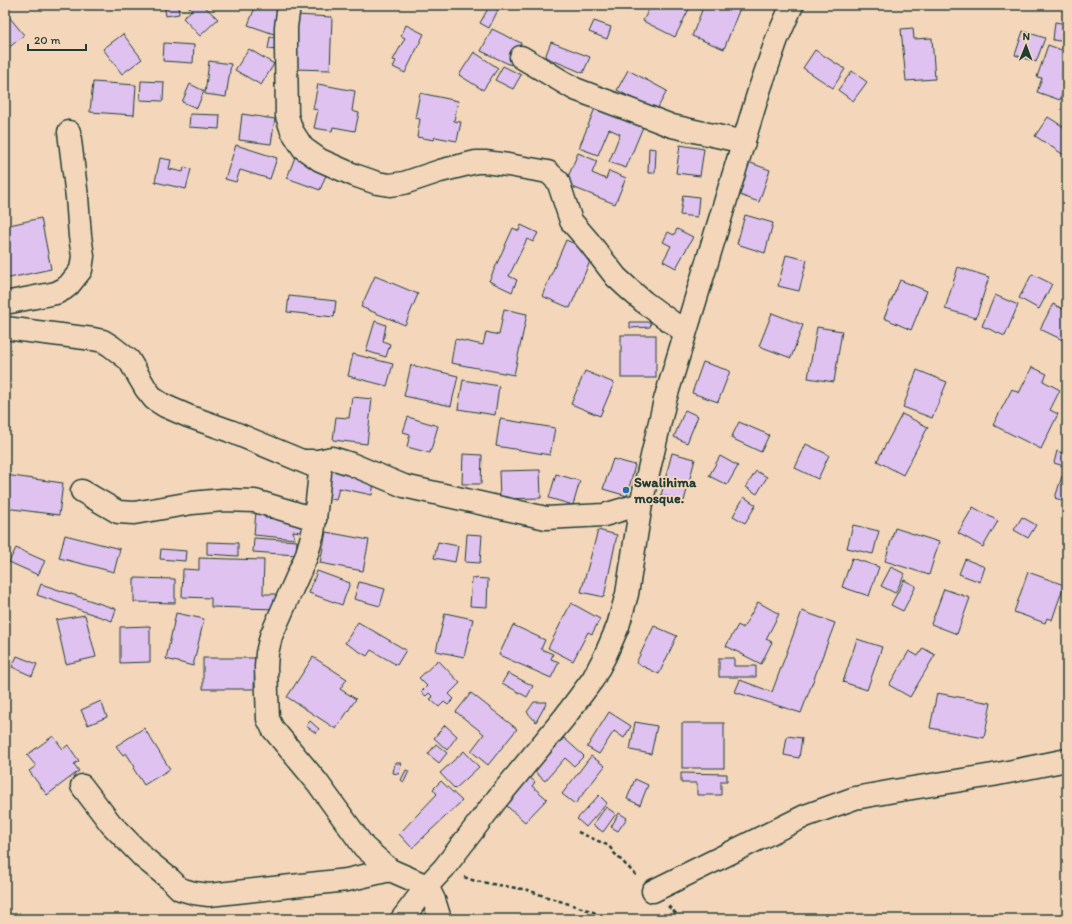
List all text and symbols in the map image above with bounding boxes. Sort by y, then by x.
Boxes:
scale bar [28,26,86,52]
north arrow [1006,26,1046,66]
text: N [1022,30,1030,43]
text: 20 m [34,33,61,47]
place label: Swalihima mosque. [633,474,697,507]
marker: Swalihima mosque. [621,485,631,495]

